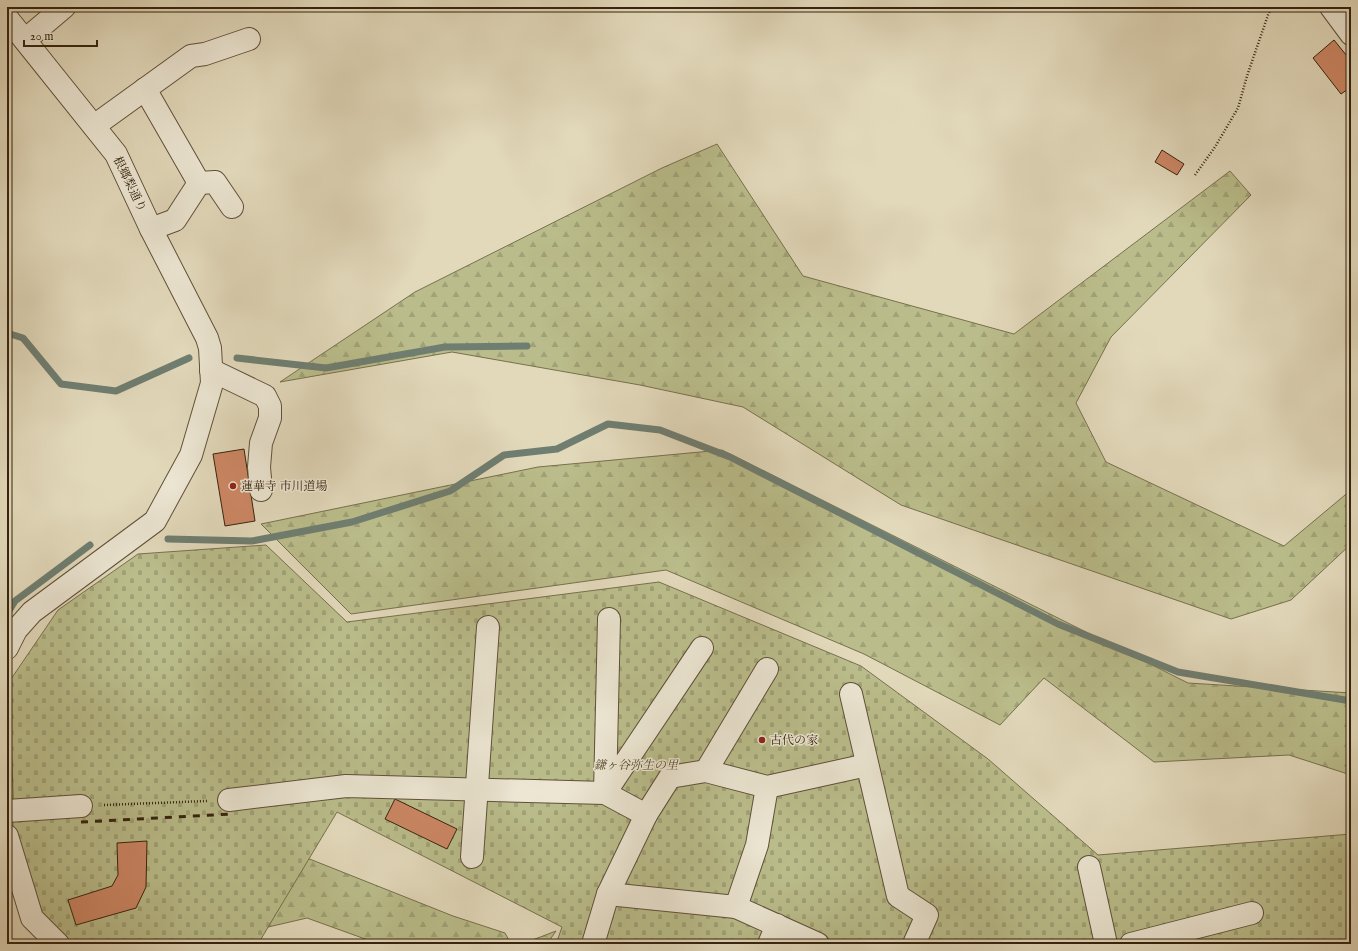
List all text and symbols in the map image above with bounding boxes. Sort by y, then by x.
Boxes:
scale bar [24,22,97,48]
text: 20 m [30,29,53,44]
street label: 根郷梨通り [110,154,149,214]
place label: 蓮華寺 市川道場 [241,479,328,494]
marker: 蓮華寺 市川道場 [228,481,238,491]
place label: 古代の家 [770,733,818,748]
marker: 古代の家 [757,735,767,745]
park label: 鎌ヶ谷弥生の里 [594,758,679,773]

